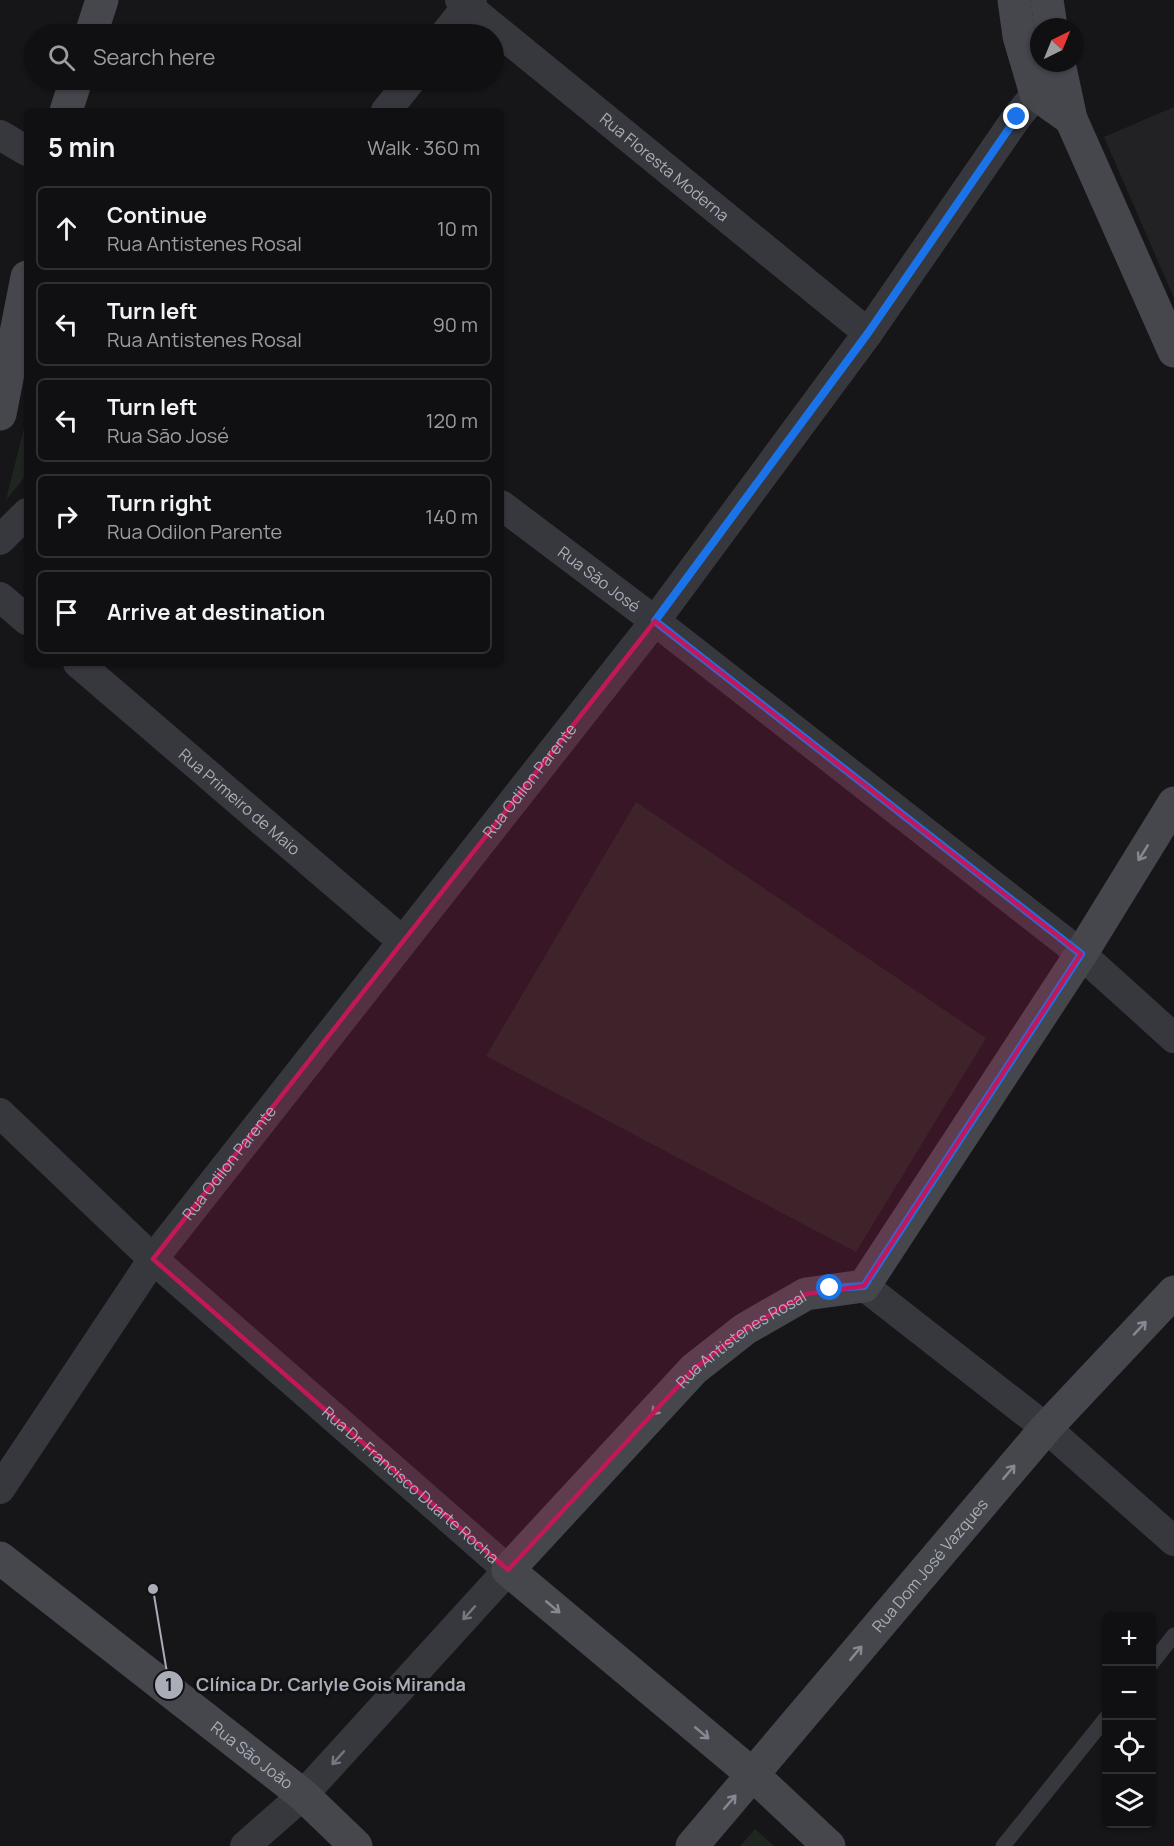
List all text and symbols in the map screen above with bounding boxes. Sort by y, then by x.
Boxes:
north arrow [1030,18,1084,72]
search box [24,24,504,90]
icon: search [45,41,78,74]
text: Search here [93,42,215,72]
route end [1003,103,1029,129]
street label: Rua Floresta Moderna [595,108,734,226]
text: 5 min [48,129,115,165]
text: Walk · 360 m [367,134,480,161]
text: Continue [107,200,207,230]
icon: ahead [50,212,83,245]
text: 10 m [437,215,478,242]
text: Rua Antistenes Rosal [107,230,302,257]
text: Turn left [107,296,197,326]
icon: left [50,308,83,341]
text: 90 m [432,311,478,338]
text: Rua Antistenes Rosal [107,326,302,353]
text: Turn left [107,392,197,422]
icon: left [50,404,83,437]
text: 120 m [426,407,478,434]
text: Rua São José [107,422,229,449]
text: Turn right [107,488,212,518]
icon: right [50,500,83,533]
text: 140 m [425,503,478,530]
text: Rua Odilon Parente [107,518,282,545]
street label: Rua São José [554,541,645,617]
icon: arrive [50,596,83,629]
text: Arrive at destination [107,597,325,627]
street label: Rua Odilon Parente [477,719,581,843]
street label: Rua Primeiro de Maio [174,743,305,860]
one-way arrow [1137,844,1149,861]
street label: Rua Odilon Parente [177,1101,281,1224]
route start [816,1274,842,1300]
street label: Rua Antistenes Rosal [671,1285,810,1393]
one-way arrow [1133,1321,1147,1336]
one-way arrow [651,1400,665,1415]
street label: Rua Dr. Francisco Duarte Rocha [317,1401,504,1568]
one-way arrow [1002,1465,1016,1480]
street label: Rua Dom José Vazques [867,1494,993,1637]
one-way arrow [545,1600,560,1614]
one-way arrow [462,1605,476,1620]
map controls [1102,1612,1156,1828]
button: + [1102,1612,1156,1666]
one-way arrow [849,1646,863,1661]
button: − [1102,1666,1156,1720]
callout: Clínica Dr. Carlyle Gois Miranda [154,1667,478,1703]
text: 1 [165,1672,173,1696]
text: Clínica Dr. Carlyle Gois Miranda [196,1672,466,1696]
street label: Rua São João [207,1716,298,1794]
button: locate [1102,1720,1156,1774]
one-way arrow [694,1726,710,1739]
one-way arrow [331,1750,345,1765]
button: layers [1102,1774,1156,1828]
one-way arrow [723,1795,737,1810]

